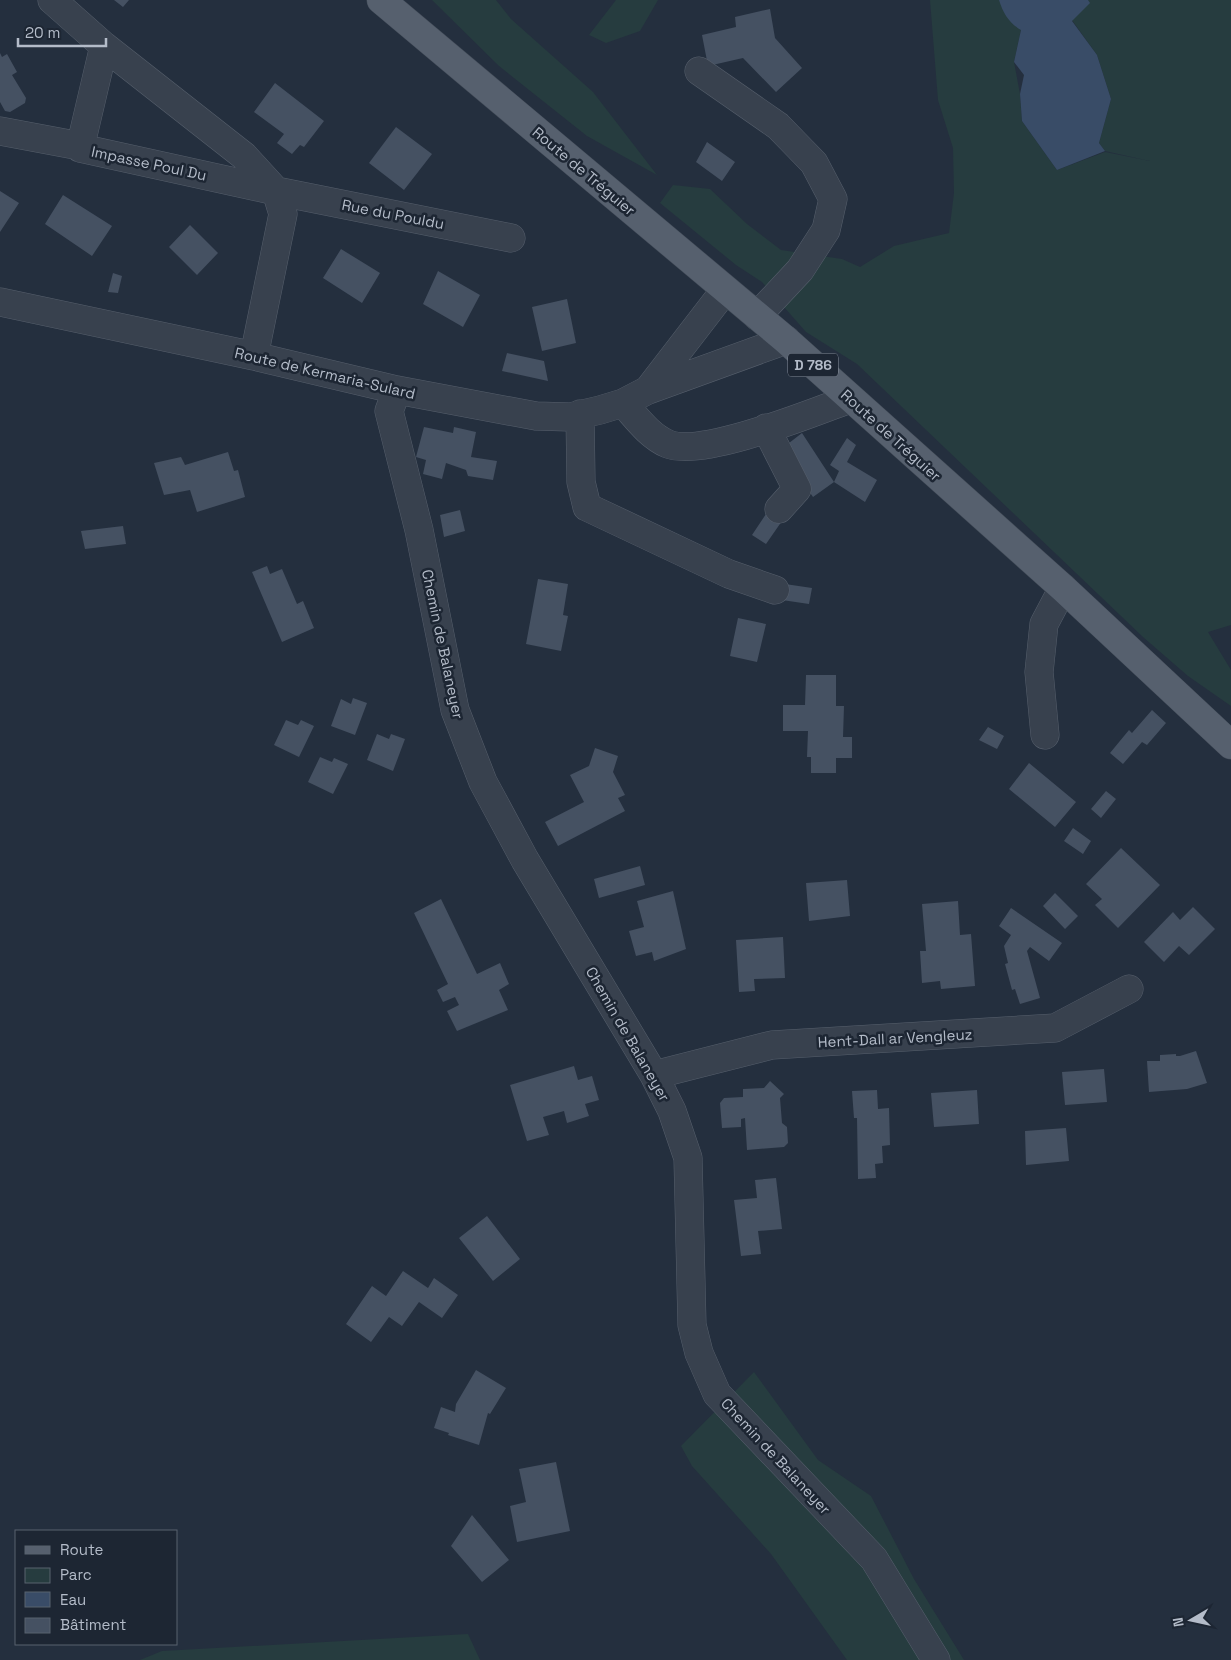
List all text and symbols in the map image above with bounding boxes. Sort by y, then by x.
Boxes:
scale bar [18,15,105,47]
text: 20 m [25,23,60,42]
street label: Route de Tréguier [529,122,639,220]
street label: Impasse Poul Du [90,142,208,184]
street label: Rue du Pouldu [340,195,446,233]
street label: Route de Kermaria-Sulard [233,343,417,403]
road number: D 786 [788,354,838,376]
street label: Route de Tréguier [837,385,945,485]
street label: Chemin de Balaneyer [418,568,468,721]
street label: Chemin de Balaneyer [582,963,674,1105]
street label: Hent-Dall ar Vengleuz [817,1024,973,1052]
street label: Chemin de Balaneyer [717,1394,835,1518]
legend [15,1530,178,1645]
text: Route [60,1540,104,1559]
text: Parc [60,1565,92,1584]
text: Eau [60,1590,86,1609]
north arrow [1166,1595,1216,1645]
text: Bâtiment [60,1615,126,1634]
text: N [1169,1616,1188,1628]

